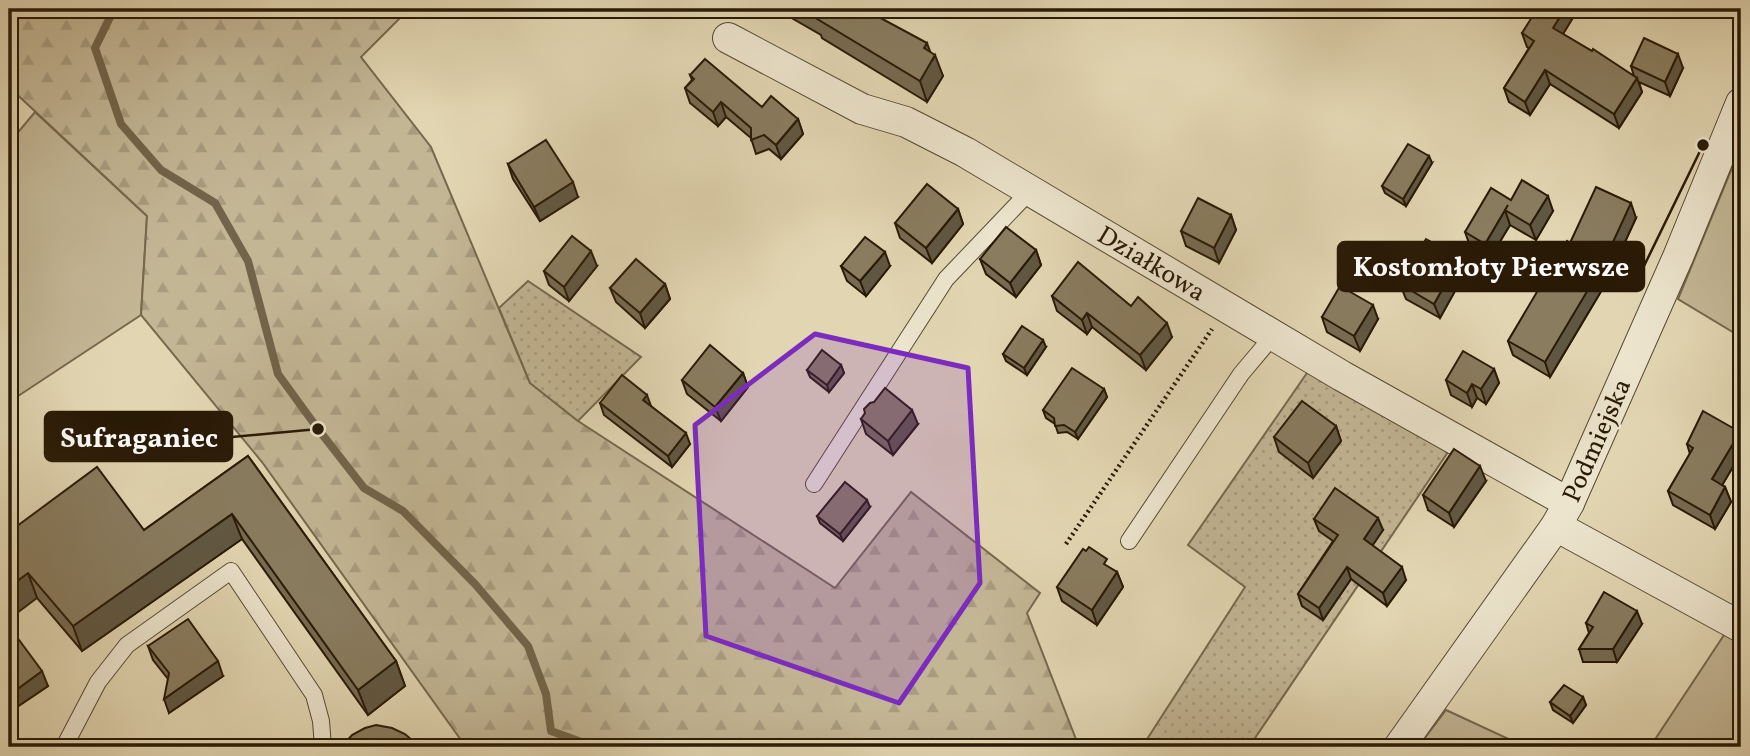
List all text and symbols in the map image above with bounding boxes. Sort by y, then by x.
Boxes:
street label: Działkowa [1090,218,1212,311]
callout: Kostomłoty Pierwsze [1338,242,1644,291]
text: Kostomłoty Pierwsze [1353,249,1629,288]
street label: Podmiejska [1555,373,1641,508]
callout: Sufraganiec [45,412,232,461]
text: Sufraganiec [60,420,218,459]

